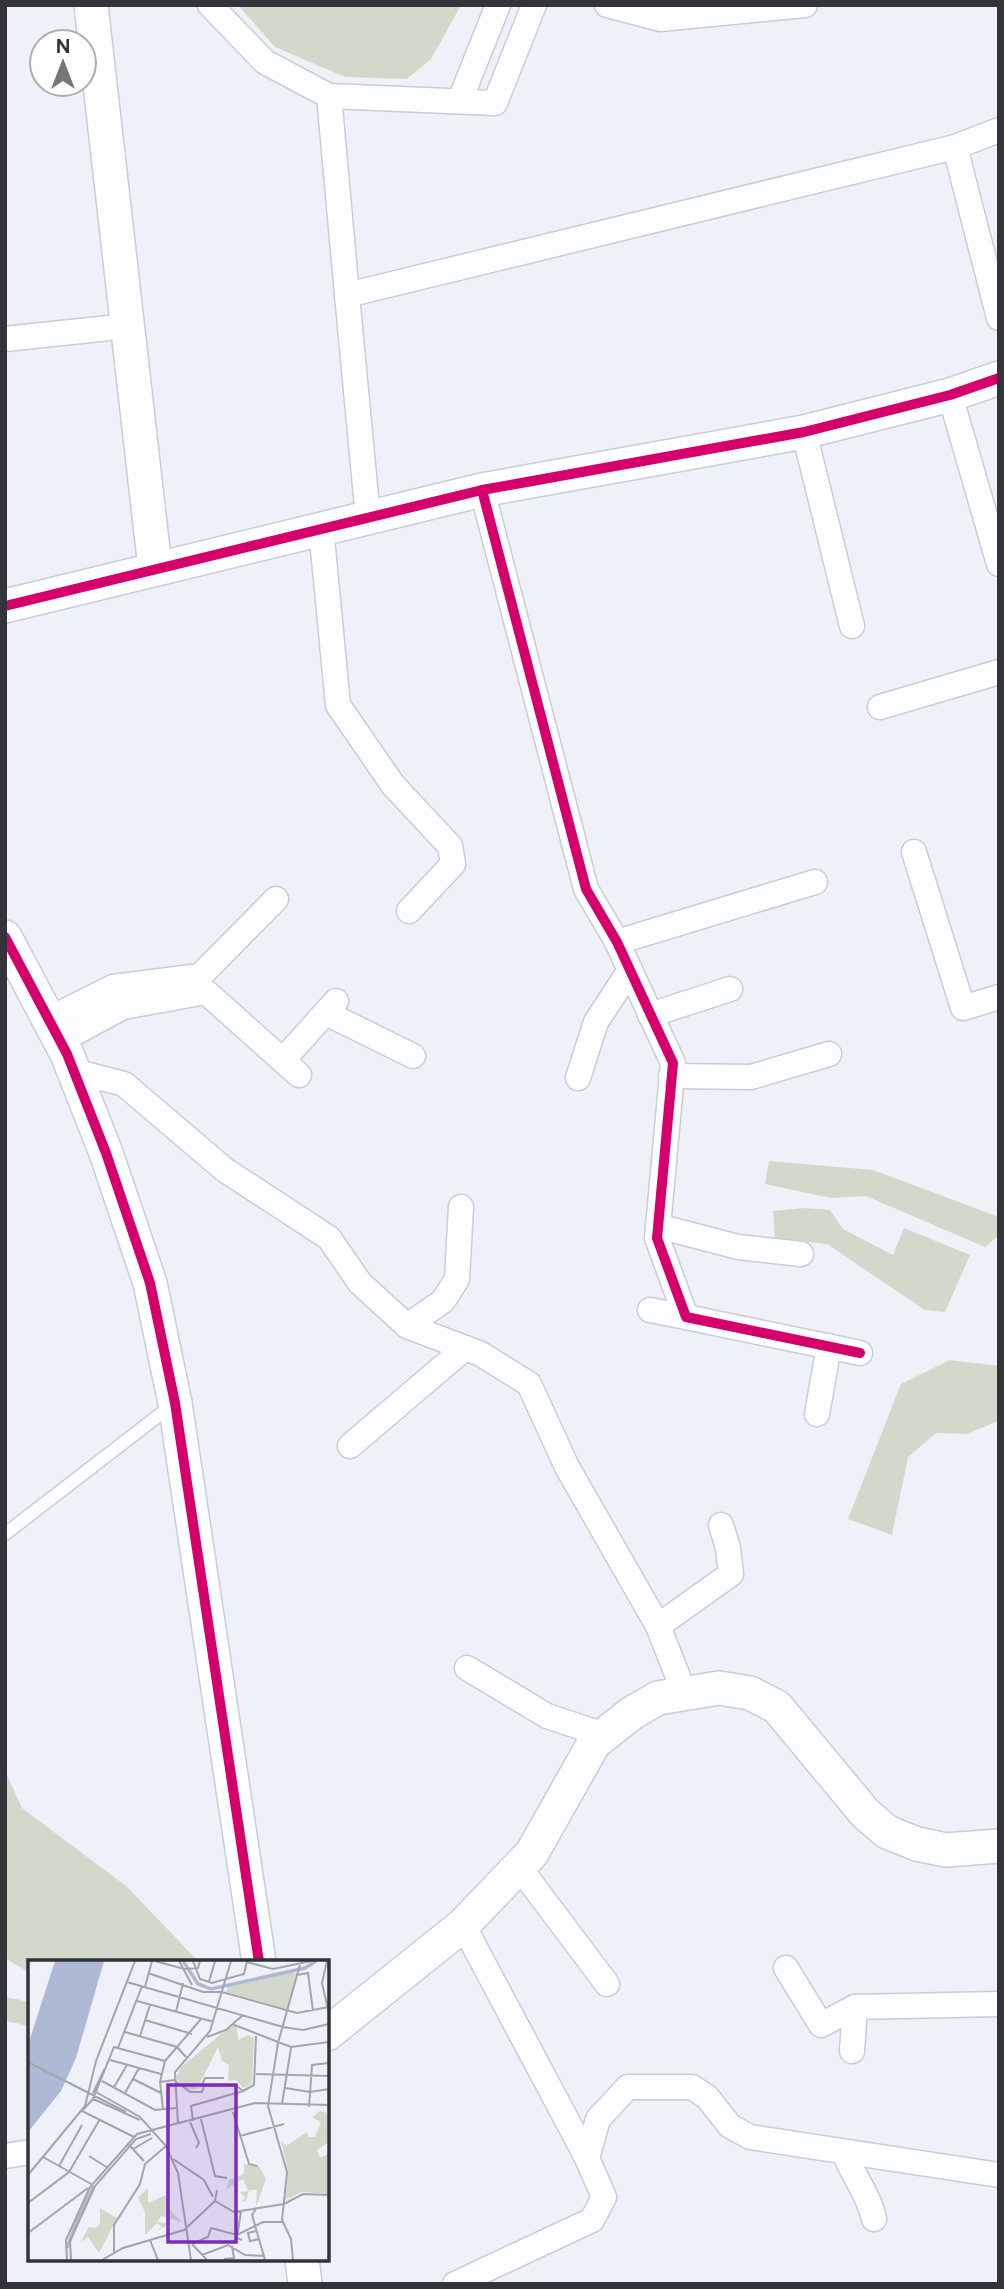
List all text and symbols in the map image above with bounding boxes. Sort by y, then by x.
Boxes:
north arrow [28,28,98,98]
text: N [56,35,70,58]
inset map [28,1960,329,2261]

